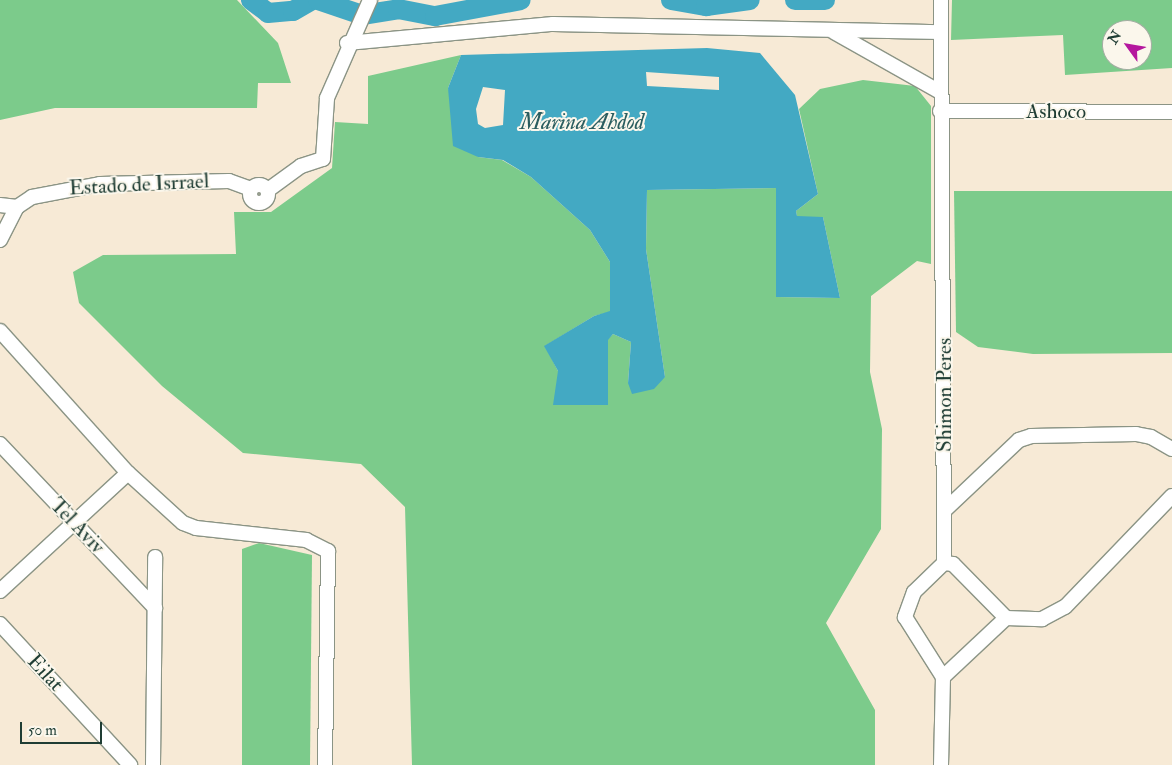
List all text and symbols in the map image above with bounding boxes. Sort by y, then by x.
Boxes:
north arrow [1102,20,1152,70]
text: N [1104,27,1125,47]
street label: Ashoco [1026,99,1086,125]
water label: Marina Ahdod [520,110,644,136]
street label: Estado de Isrrael [68,169,210,201]
street label: Shimon Peres [932,338,958,452]
street label: Tel Aviv [44,493,110,559]
street label: Eilat [22,649,68,697]
scale bar [22,712,105,744]
text: 50 m [28,721,57,740]

